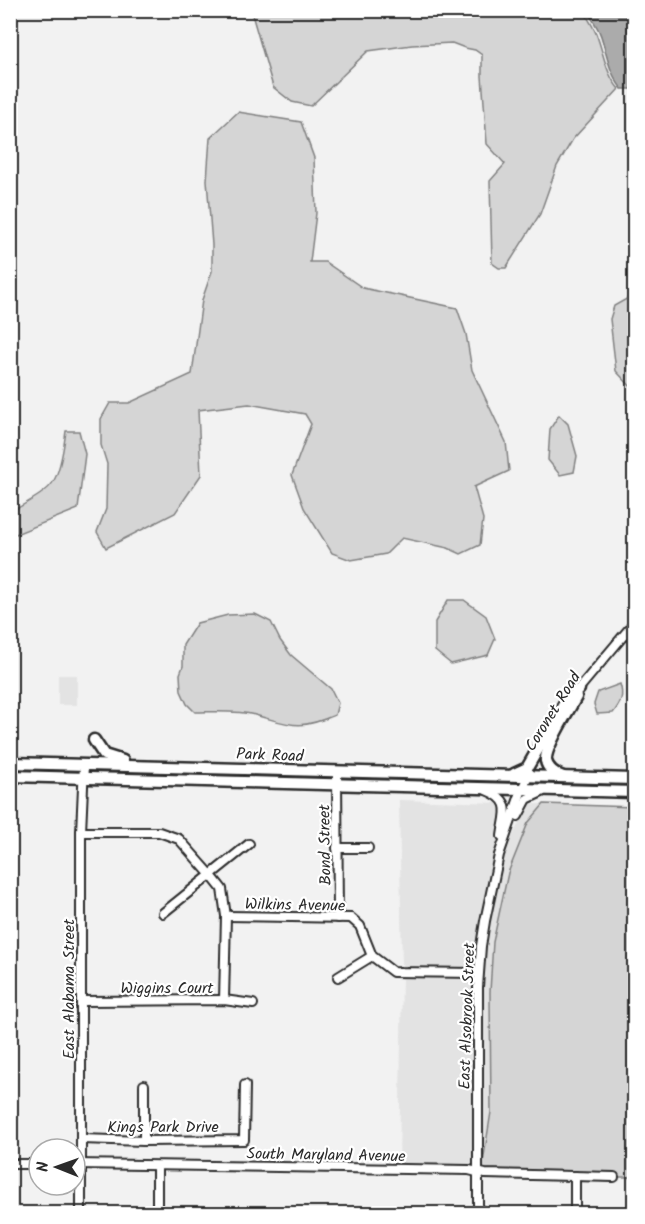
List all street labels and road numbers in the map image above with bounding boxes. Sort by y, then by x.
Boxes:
street label: Coronet Road [519,666,588,756]
street label: Park Road [236,742,305,769]
street label: Bond Street [312,803,339,886]
street label: Wilkins Avenue [245,892,345,919]
street label: East Alabama Street [57,918,82,1059]
street label: East Alsobrook Street [452,942,483,1090]
street label: Wiggins Court [120,976,214,1001]
street label: Kings Park Drive [107,1115,219,1140]
street label: South Maryland Avenue [246,1142,406,1169]

